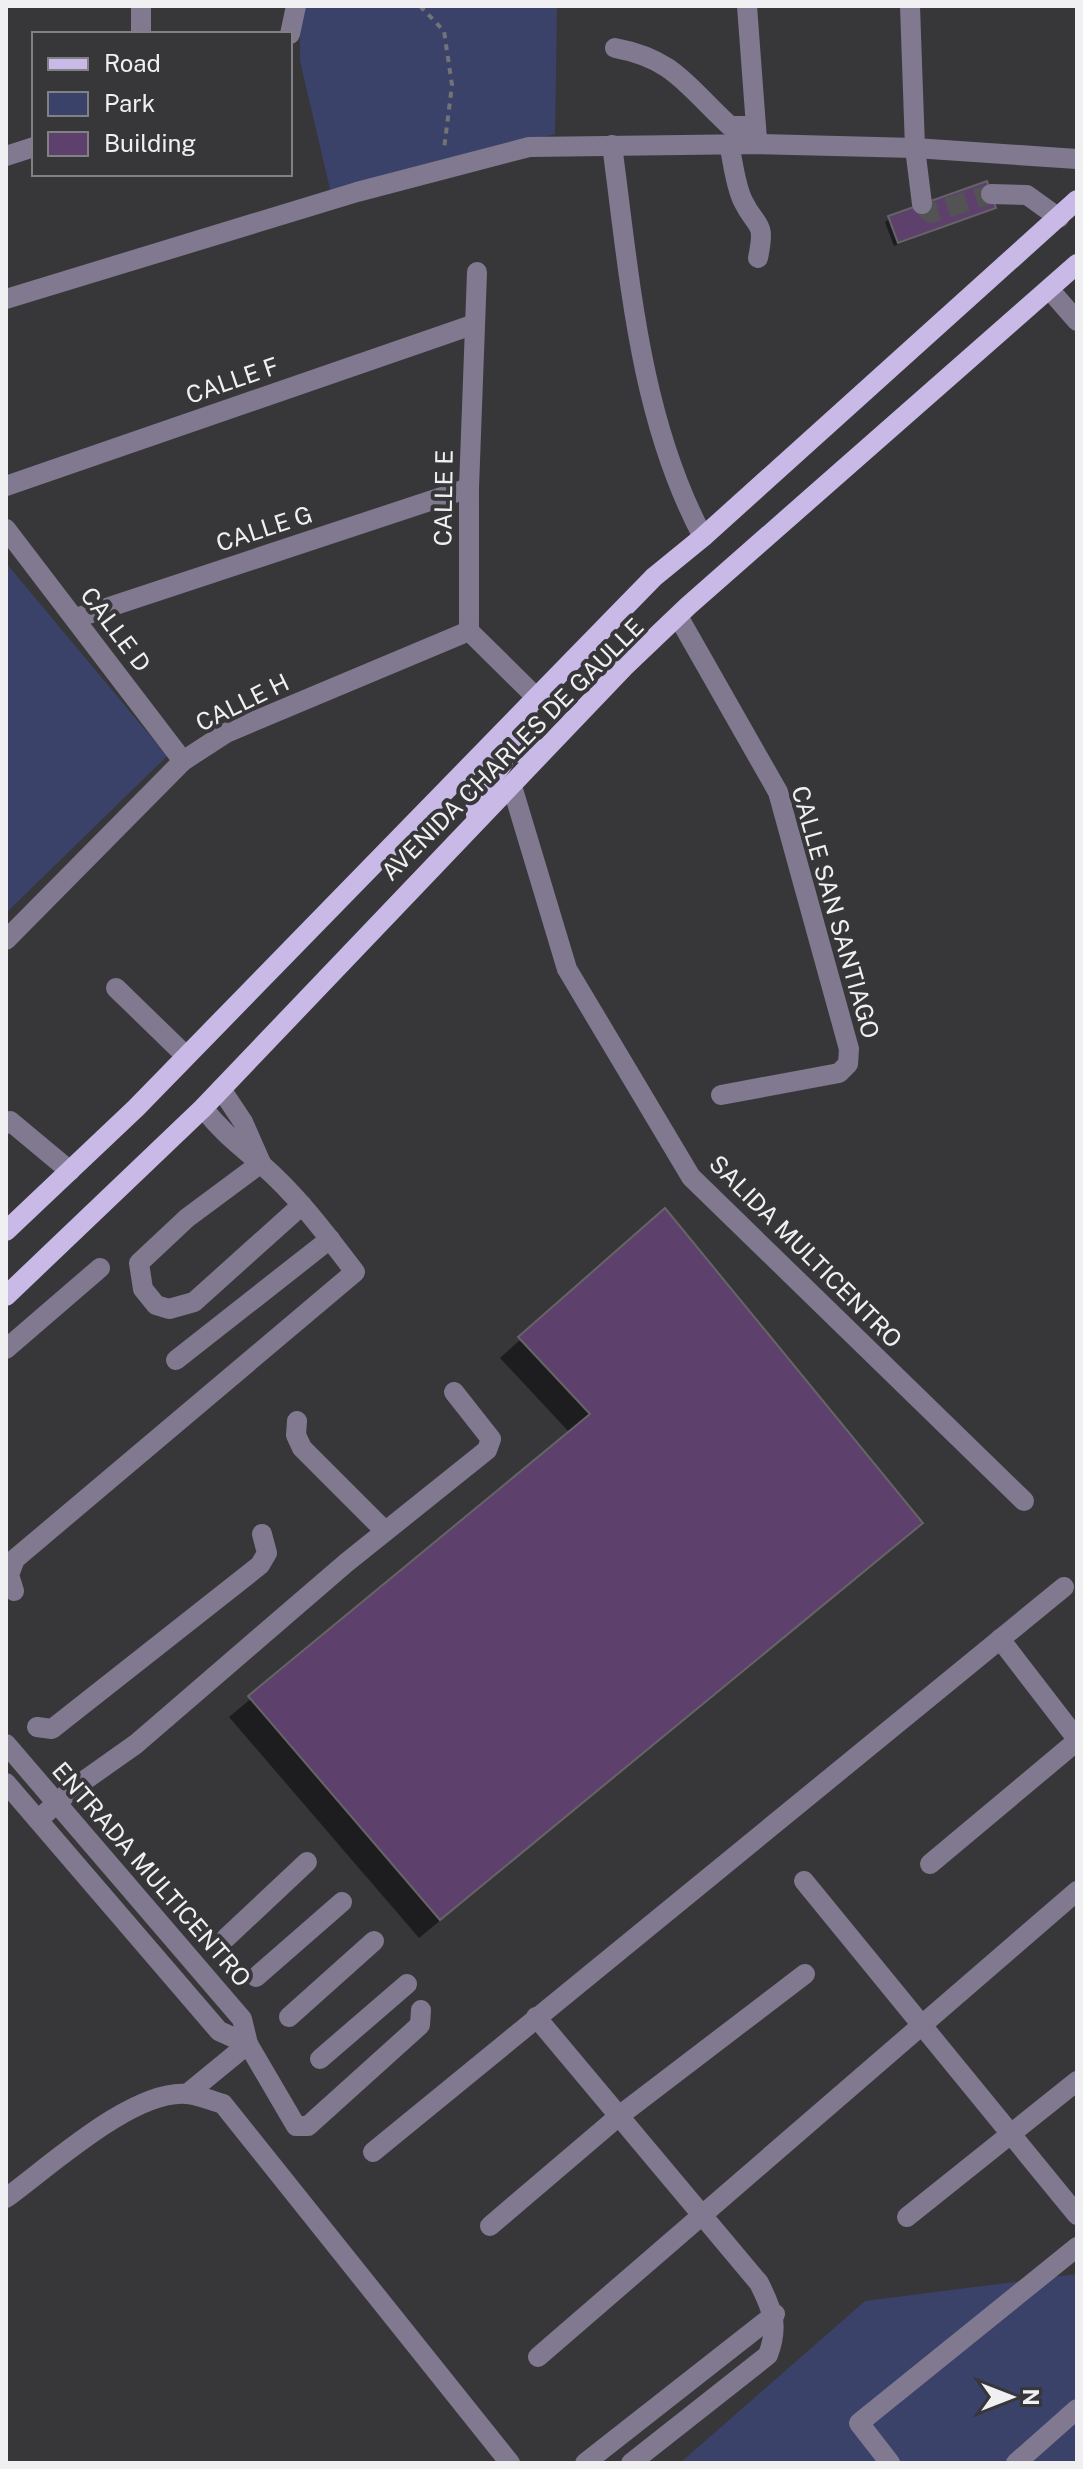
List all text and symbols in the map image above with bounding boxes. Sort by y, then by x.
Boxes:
legend [32,32,292,176]
text: Road [104,49,161,77]
text: Park [104,89,155,117]
text: Building [104,129,196,157]
street label: CALLE F [182,351,282,409]
street label: CALLE E [428,449,458,547]
street label: CALLE G [212,499,316,557]
street label: CALLE D [75,581,157,677]
street label: AVENIDA CHARLES DE GAULLE [375,612,649,886]
street label: CALLE H [191,667,293,737]
street label: CALLE SAN SANTIAGO [786,782,886,1042]
street label: SALIDA MULTICENTRO [704,1149,908,1353]
street label: ENTRADA MULTICENTRO [47,1756,257,1992]
north arrow [971,2357,1051,2437]
text: N [1018,2388,1044,2406]

